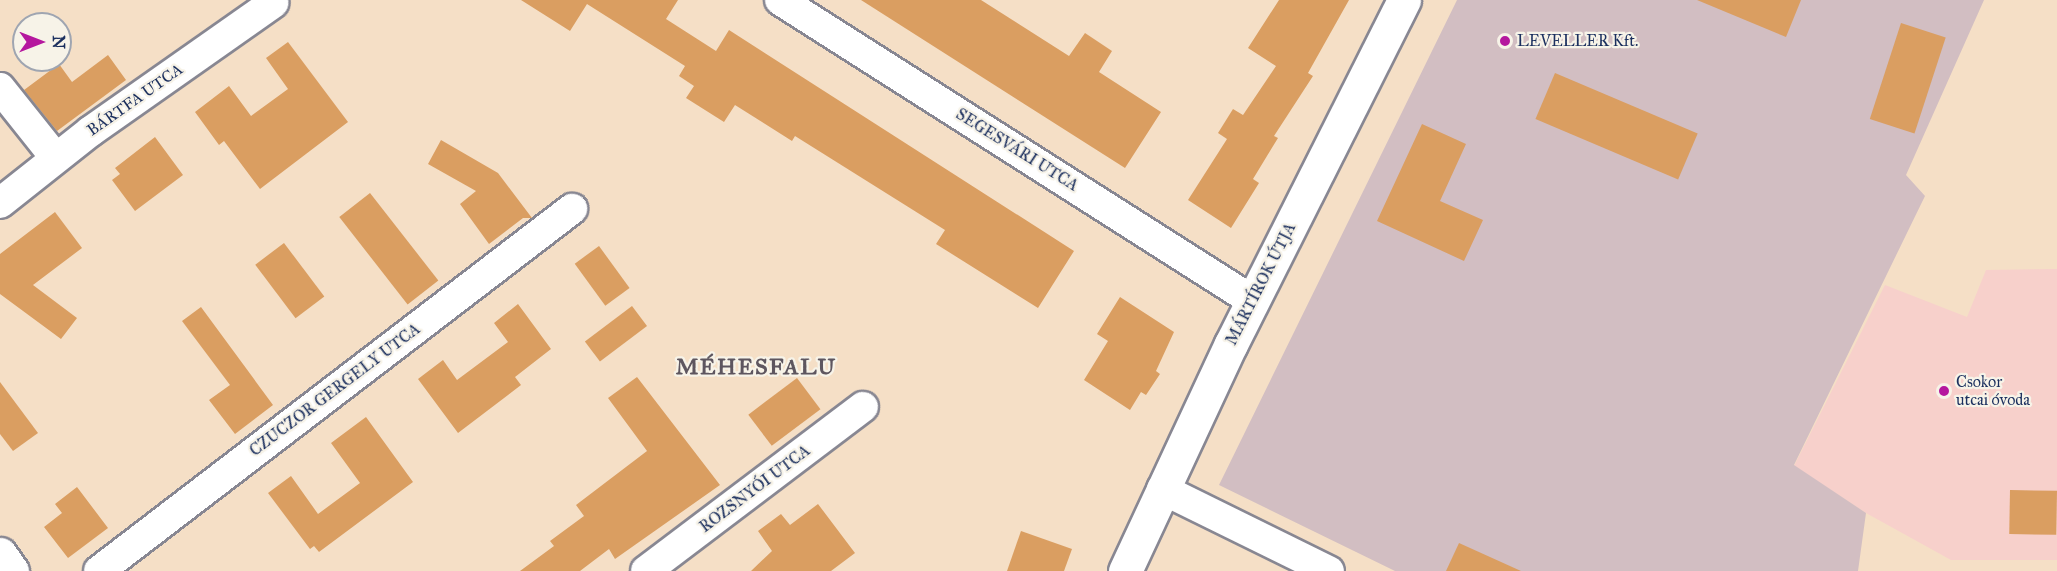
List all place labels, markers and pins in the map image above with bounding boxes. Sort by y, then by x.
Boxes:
place label: LEVELLER Kft. [1517,31,1638,51]
marker: LEVELLER Kft. [1498,34,1512,48]
place label: Csokor utcai óvoda [1956,372,2030,410]
marker: Csokor utcai óvoda [1937,384,1951,398]

